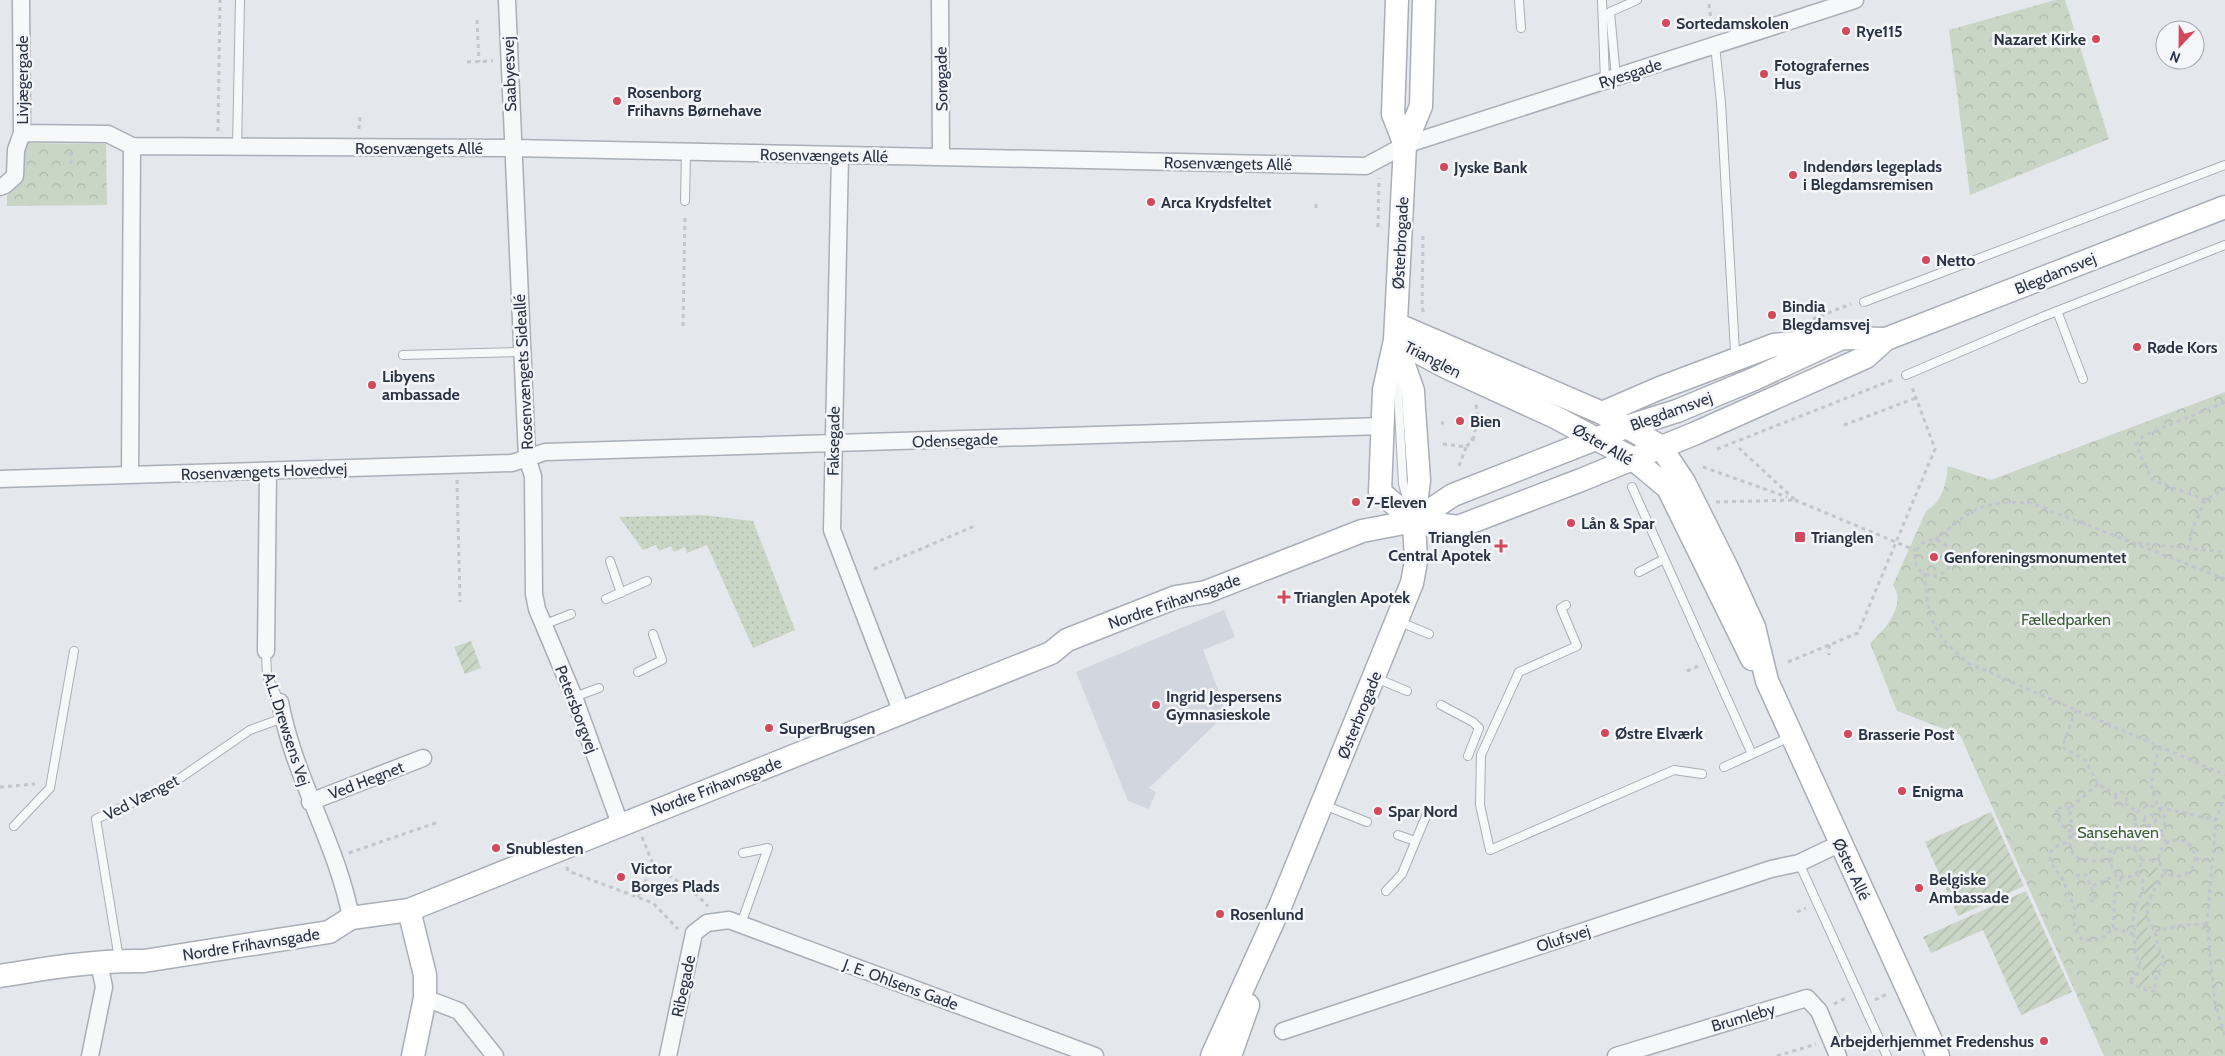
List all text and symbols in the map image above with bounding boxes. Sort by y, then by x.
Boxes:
place label: Sortedamskolen [1676,14,1789,33]
marker: Sortedamskolen [1660,17,1672,29]
north arrow [2155,20,2205,70]
place label: Rye115 [1856,22,1903,41]
marker: Rye115 [1840,25,1852,37]
place label: Nazaret Kirke [1994,30,2086,49]
marker: Nazaret Kirke [2090,33,2102,45]
street label: Livjægergade [13,36,32,125]
street label: Saabyesvej [499,36,520,112]
street label: Sorøgade [931,47,952,111]
text: N [2167,47,2183,67]
street label: Ryesgade [1596,54,1664,93]
place label: Fotografernes Hus [1774,56,1870,93]
marker: Fotografernes Hus [1758,68,1770,80]
place label: Rosenborg Frihavns Børnehave [627,83,762,120]
marker: Rosenborg Frihavns Børnehave [611,95,623,107]
street label: Rosenvængets Allé [355,139,483,158]
street label: Rosenvængets Allé [760,145,888,166]
street label: Rosenvængets Allé [1164,153,1292,174]
place label: Indendørs legeplads i Blegdamsremisen [1803,157,1942,194]
place label: Jyske Bank [1453,158,1528,177]
marker: Jyske Bank [1438,161,1450,173]
marker: Indendørs legeplads i Blegdamsremisen [1787,169,1799,181]
place label: Arca Krydsfeltet [1161,193,1272,212]
marker: Arca Krydsfeltet [1145,196,1157,208]
street label: Østerbrogade [1389,196,1412,290]
street label: Blegdamsvej [2012,249,2099,298]
place label: Netto [1936,251,1975,270]
marker: Netto [1920,254,1932,266]
street label: Rosenvængets Sideallé [510,294,537,450]
place label: Bindia Blegdamsvej [1782,297,1870,334]
marker: Bindia Blegdamsvej [1766,309,1778,321]
street label: Trianglen [1401,337,1464,382]
place label: Røde Kors [2147,338,2218,357]
marker: Røde Kors [2131,341,2143,353]
place label: Libyens ambassade [382,367,460,404]
marker: Libyens ambassade [366,379,378,391]
street label: Blegdamsvej [1628,388,1715,435]
street label: Faksegade [823,406,844,476]
place label: Bien [1470,412,1501,431]
marker: Bien [1454,415,1466,427]
street label: Øster Allé [1569,420,1636,469]
street label: Odensegade [912,430,998,451]
street label: Rosenvængets Hovedvej [180,459,348,484]
place label: 7-Eleven [1366,493,1427,512]
marker: 7-Eleven [1350,496,1362,508]
place label: Lån & Spar [1581,514,1655,533]
marker: Lån & Spar [1565,517,1577,529]
place label: Trianglen Central Apotek [1388,528,1491,565]
place label: Trianglen [1811,528,1874,547]
marker: Trianglen [1793,530,1807,544]
marker: Trianglen Central Apotek [1495,540,1507,552]
place label: Genforeningsmonumentet [1944,548,2127,567]
marker: Genforeningsmonumentet [1928,551,1940,563]
street label: Nordre Frihavnsgade [1106,570,1243,633]
place label: Trianglen Apotek [1294,588,1410,607]
marker: Trianglen Apotek [1278,591,1290,603]
park label: Fælledparken [2021,610,2111,629]
street label: Petersborgvej [551,663,602,756]
street label: Østerbrogade [1333,669,1386,762]
street label: A.L. Drewsens Vej [259,670,314,789]
place label: Ingrid Jespersens Gymnasieskole [1166,687,1282,724]
marker: Ingrid Jespersens Gymnasieskole [1150,699,1162,711]
place label: SuperBrugsen [779,719,875,738]
marker: SuperBrugsen [763,722,775,734]
place label: Østre Elværk [1615,724,1703,743]
place label: Brasserie Post [1858,725,1955,744]
marker: Østre Elværk [1599,727,1611,739]
marker: Brasserie Post [1842,728,1854,740]
street label: Nordre Frihavnsgade [648,753,784,820]
street label: Ved Hegnet [326,757,407,804]
street label: Ved Vænget [101,770,182,824]
place label: Enigma [1912,782,1964,801]
marker: Enigma [1896,785,1908,797]
place label: Spar Nord [1388,802,1458,821]
marker: Spar Nord [1372,805,1384,817]
park label: Sansehaven [2077,823,2159,842]
street label: Øster Allé [1829,835,1874,903]
place label: Snublesten [506,839,584,858]
marker: Snublesten [490,842,502,854]
place label: Victor Borges Plads [631,859,720,896]
place label: Belgiske Ambassade [1929,870,2009,907]
marker: Victor Borges Plads [615,871,627,883]
marker: Belgiske Ambassade [1913,882,1925,894]
place label: Rosenlund [1230,905,1304,924]
marker: Rosenlund [1214,908,1226,920]
street label: Olufsvej [1534,921,1593,956]
street label: Nordre Frihavnsgade [181,924,321,965]
street label: Ribegade [668,953,699,1019]
street label: J. E. Ohlsens Gade [840,955,961,1014]
street label: Brumleby [1709,999,1777,1036]
place label: Arbejderhjemmet Fredenshus [1830,1032,2034,1051]
marker: Arbejderhjemmet Fredenshus [2038,1035,2050,1047]

